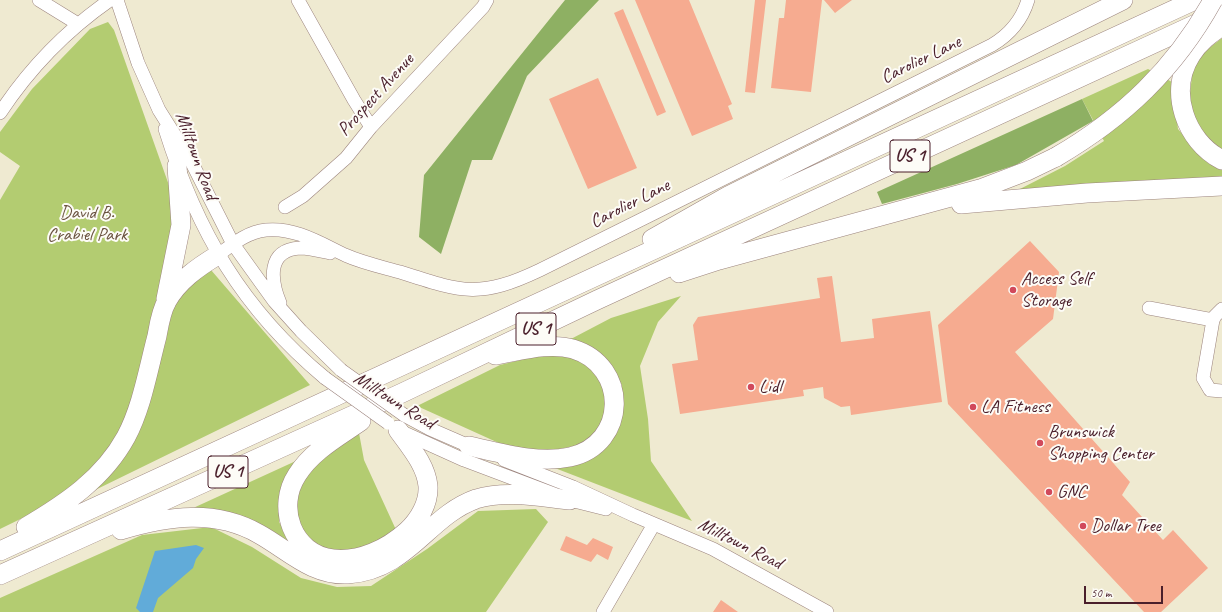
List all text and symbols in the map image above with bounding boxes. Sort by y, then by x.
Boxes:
street label: Carolier Lane [877,31,965,89]
street label: Prospect Avenue [333,49,419,141]
street label: Milltown Road [170,109,222,203]
road number: US 1 [890,140,930,172]
street label: Carolier Lane [586,174,674,234]
park label: David B. Crabiel Park [47,202,127,246]
place label: Access Self Storage [1021,268,1092,312]
marker: Access Self Storage [1008,285,1018,295]
road number: US 1 [516,313,556,345]
street label: Milltown Road [349,367,439,435]
place label: Lidl [759,376,782,398]
marker: Lidl [746,382,756,392]
place label: LA Fitness [981,396,1050,418]
marker: LA Fitness [968,402,978,412]
place label: Brunswick Shopping Center [1048,421,1154,465]
marker: Brunswick Shopping Center [1035,438,1045,448]
road number: US 1 [208,456,248,488]
place label: GNC [1057,481,1086,503]
marker: GNC [1044,487,1054,497]
street label: Milltown Road [694,513,786,575]
place label: Dollar Tree [1091,515,1161,537]
marker: Dollar Tree [1078,521,1088,531]
scale bar [1086,578,1165,604]
text: 50 m [1091,585,1111,601]

